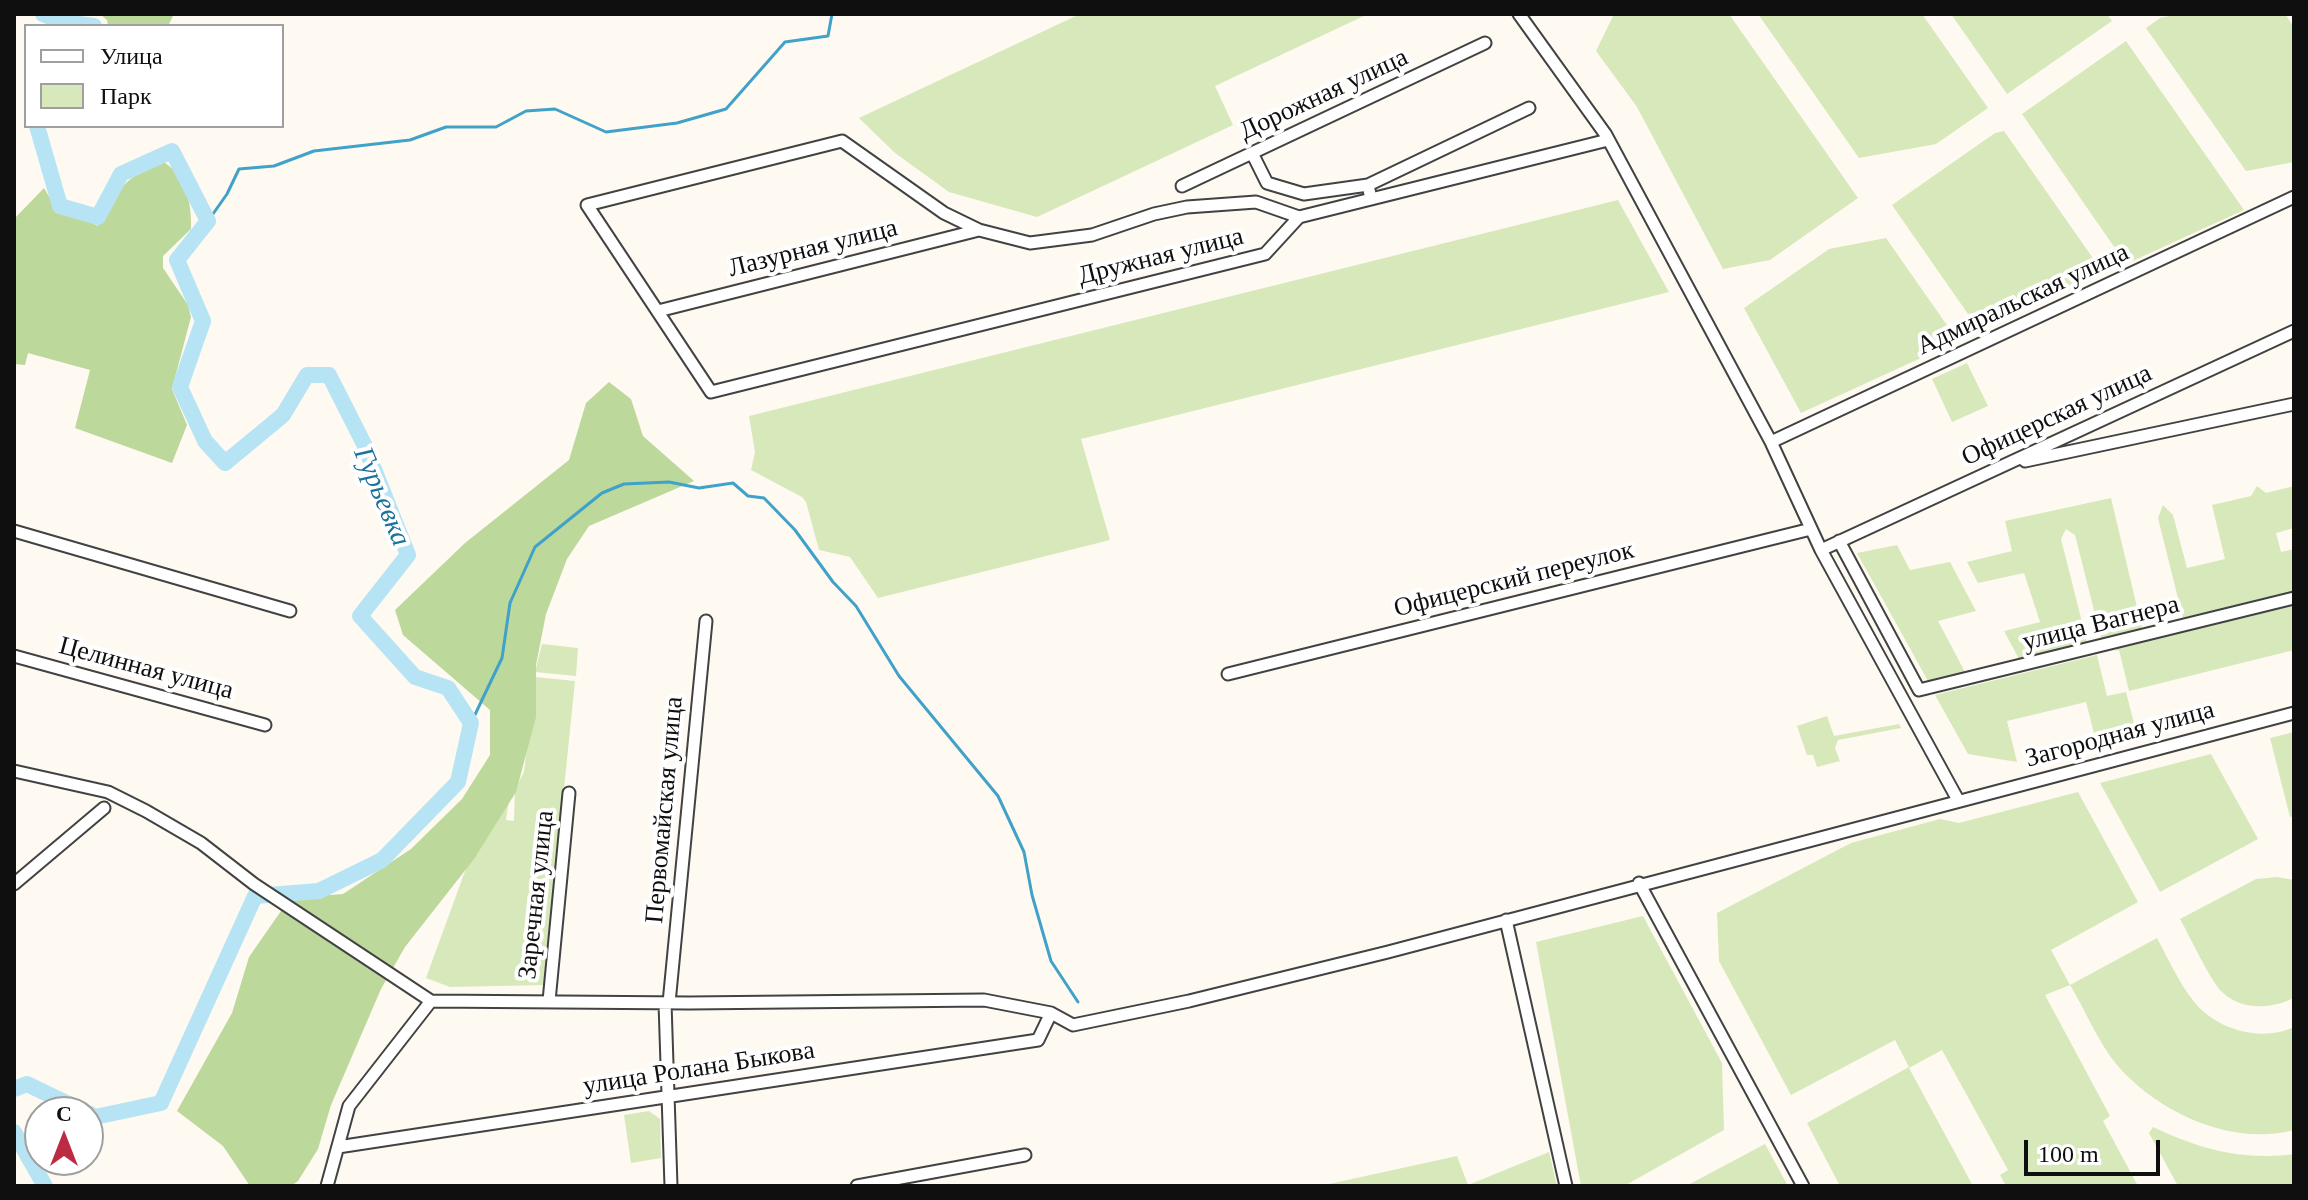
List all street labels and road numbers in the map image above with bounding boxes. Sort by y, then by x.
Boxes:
street label: Дорожная улица [1235,42,1413,148]
street label: Лазурная улица [725,213,901,285]
street label: Дружная улица [1075,221,1247,293]
street label: Адмиральская улица [1912,237,2134,363]
street label: Офицерская улица [1957,358,2157,474]
street label: Офицерский переулок [1391,535,1637,625]
street label: улица Вагнера [2019,589,2183,659]
street label: Целинная улица [55,631,237,707]
street label: Первомайская улица [640,695,690,925]
street label: Загородная улица [2022,695,2218,775]
street label: Заречная улица [513,809,561,981]
street label: улица Ролана Быкова [581,1035,817,1103]

